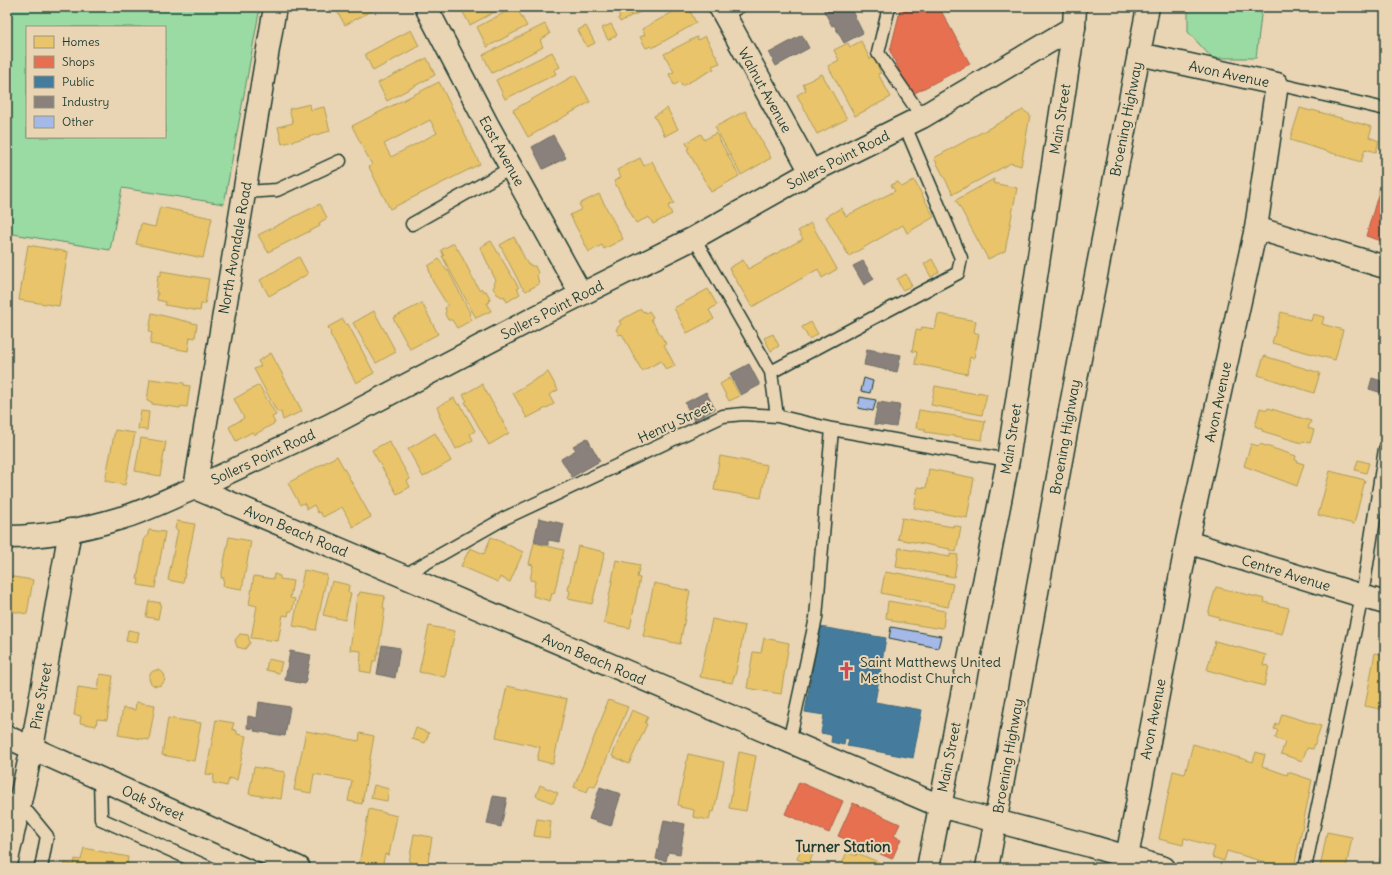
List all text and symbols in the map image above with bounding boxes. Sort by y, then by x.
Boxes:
legend [26,26,166,138]
text: Homes [62,34,100,49]
street label: Walnut Avenue [734,44,796,136]
text: Shops [62,54,95,69]
street label: Avon Avenue [1187,57,1271,91]
street label: Broening Highway [1106,60,1146,178]
text: Public [62,74,94,89]
street label: Main Street [1046,82,1075,156]
text: Industry [62,94,109,109]
street label: East Avenue [475,113,529,189]
text: Other [62,114,94,129]
street label: Sollers Point Road [784,126,892,194]
street label: North Avondale Road [215,180,255,316]
street label: Sollers Point Road [498,276,606,344]
street label: Avon Avenue [1201,360,1235,444]
street label: Broening Highway [1046,378,1084,496]
street label: Henry Street [635,397,715,447]
street label: Main Street [997,402,1026,476]
street label: Sollers Point Road [208,425,318,489]
street label: Avon Beach Road [241,501,351,561]
street label: Centre Avenue [1239,551,1333,595]
street label: Avon Beach Road [539,629,649,689]
place label: Saint Matthews United Methodist Church [860,653,1001,687]
church icon: Saint Matthews United Methodist Church [837,660,857,680]
street label: Pine Street [26,661,56,731]
street label: Avon Avenue [1136,677,1170,761]
street label: Broening Highway [989,697,1027,815]
street label: Main Street [933,720,965,794]
street label: Oak Street [119,781,187,825]
district label: Turner Station [795,837,891,856]

